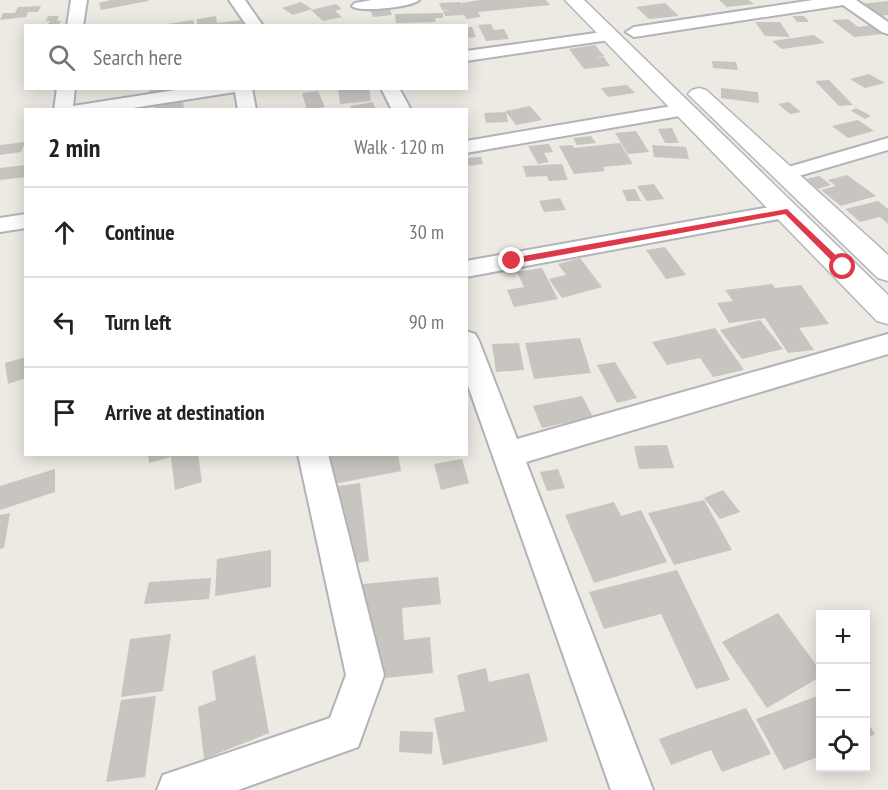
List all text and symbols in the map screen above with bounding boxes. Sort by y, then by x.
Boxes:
search box [24,24,468,90]
icon: search [45,41,78,74]
text: Search here [93,43,182,71]
text: 2 min [48,131,101,164]
text: Walk · 120 m [354,134,444,160]
icon: ahead [48,216,81,249]
text: Continue [105,218,175,246]
text: 30 m [409,219,444,245]
route end [498,247,524,273]
route start [829,253,855,279]
icon: left [48,306,81,339]
text: Turn left [105,308,171,336]
text: 90 m [409,309,444,335]
icon: arrive [48,396,81,429]
text: Arrive at destination [105,398,265,426]
map controls [816,610,870,772]
button: + [816,610,870,664]
button: − [816,664,870,718]
button: locate [816,718,870,772]

